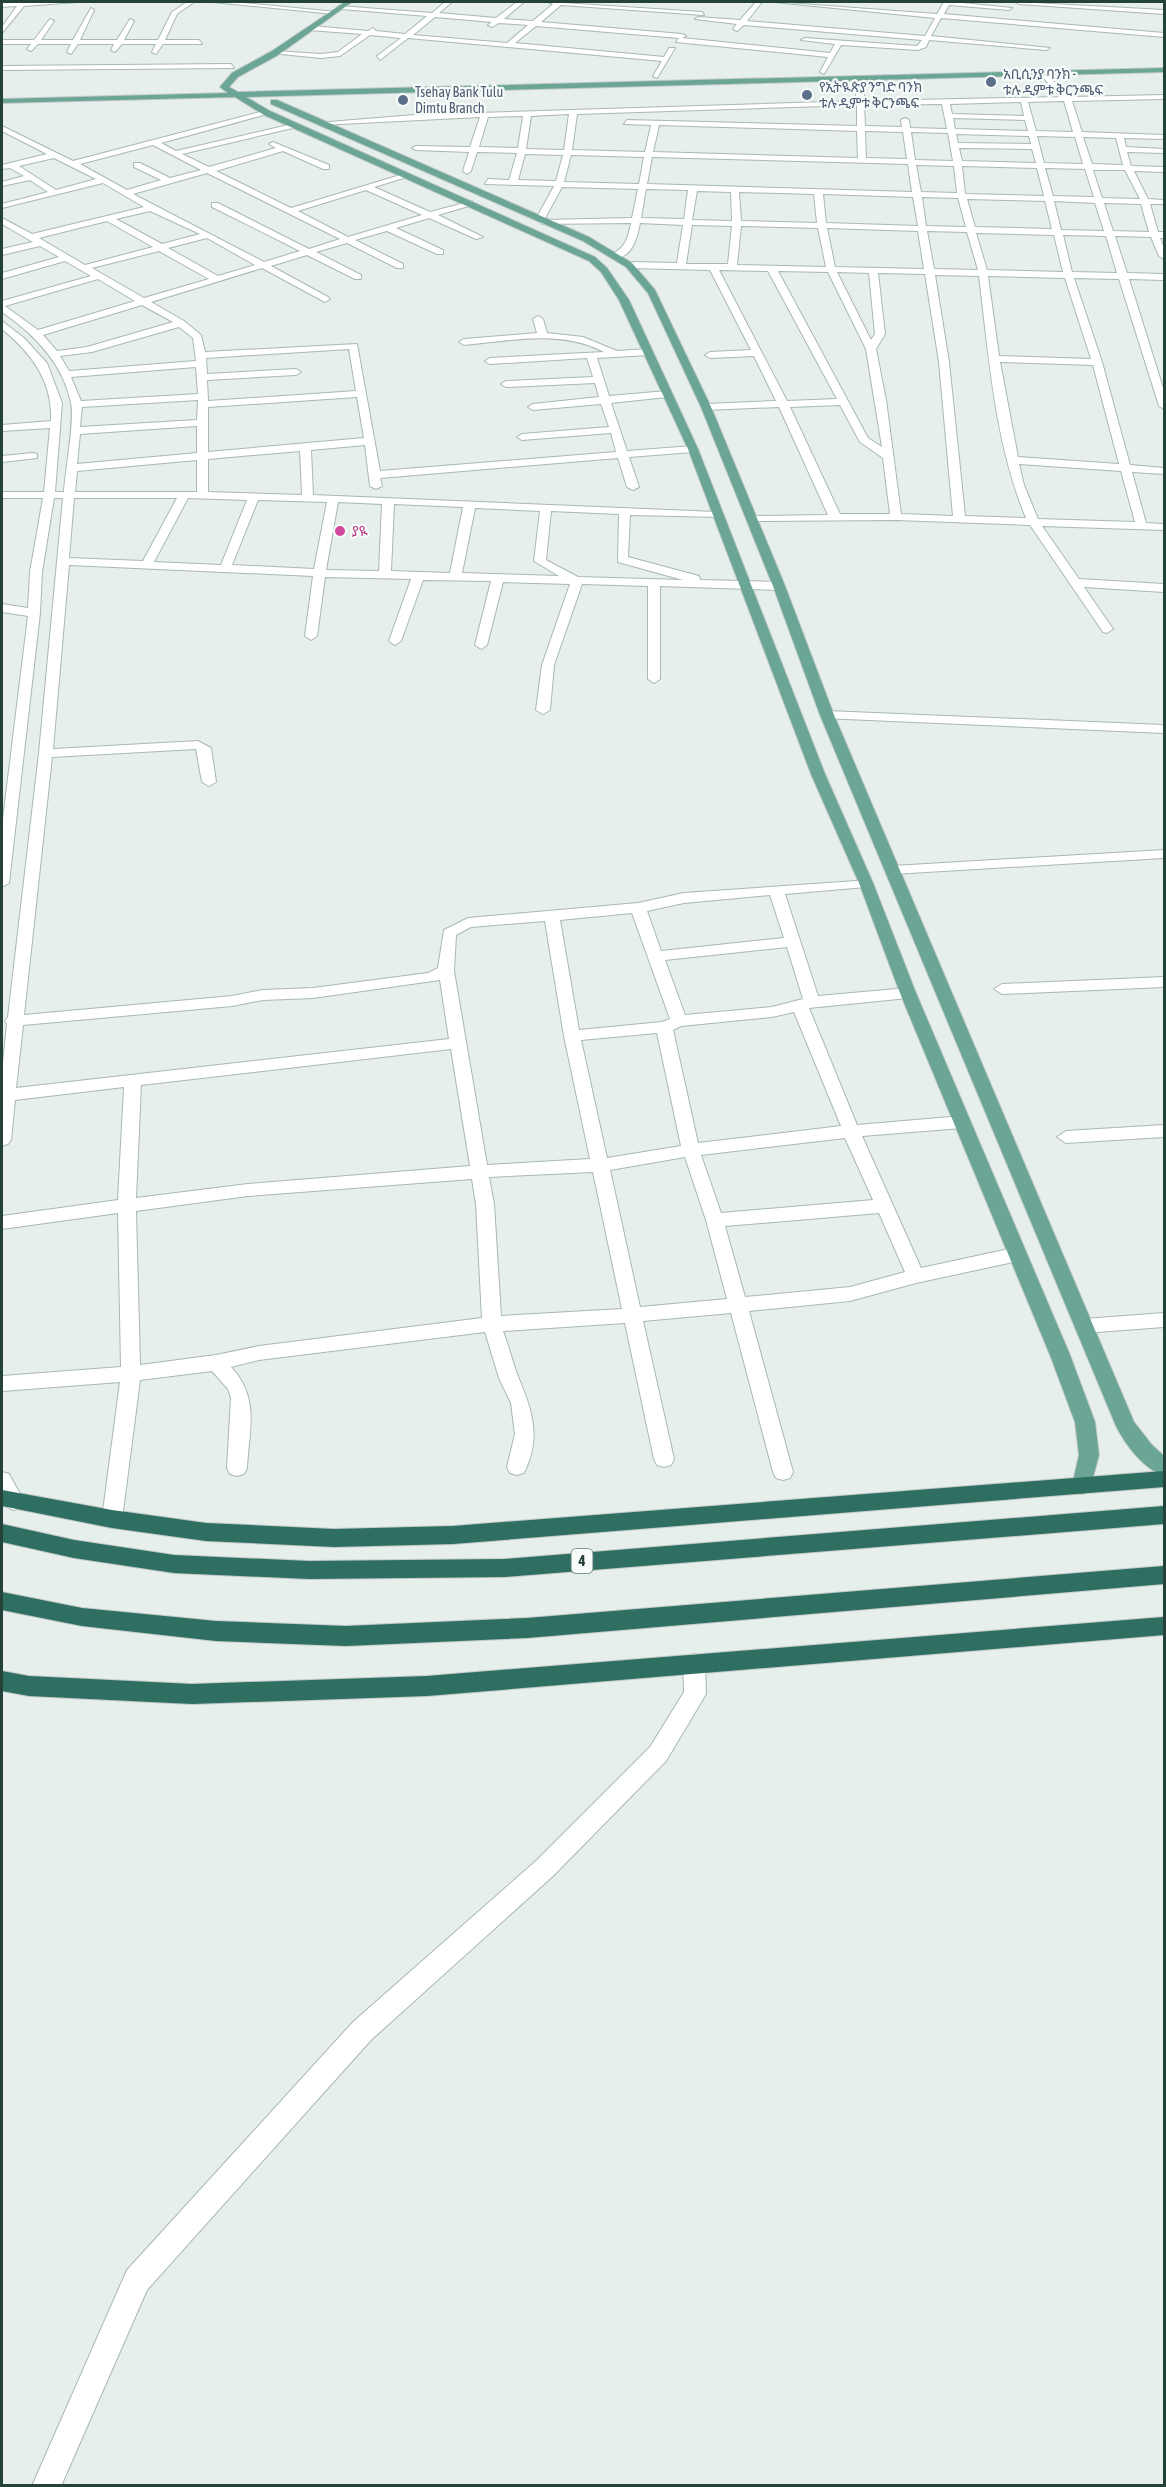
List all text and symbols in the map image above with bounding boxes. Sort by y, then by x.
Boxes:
place label: አቢሲንያ ባንክ - ቱሉ ዲምቱ ቅርንጫፍ [1003,66,1103,98]
marker: አቢሲንያ ባንክ - ቱሉ ዲምቱ ቅርንጫፍ [984,75,998,89]
place label: የኢትዪጵያ ንግድ ባንክ ቱሉ ዲምቱ ቅርንጫፍ [819,79,922,111]
place label: Tsehay Bank Tulu Dimtu Branch [415,84,503,116]
marker: የኢትዪጵያ ንግድ ባንክ ቱሉ ዲምቱ ቅርንጫፍ [800,88,814,102]
marker: Tsehay Bank Tulu Dimtu Branch [396,93,410,107]
place label: ያዪ [352,523,368,539]
marker: ያዪ [333,524,347,538]
road number: 4 [572,1549,592,1573]

